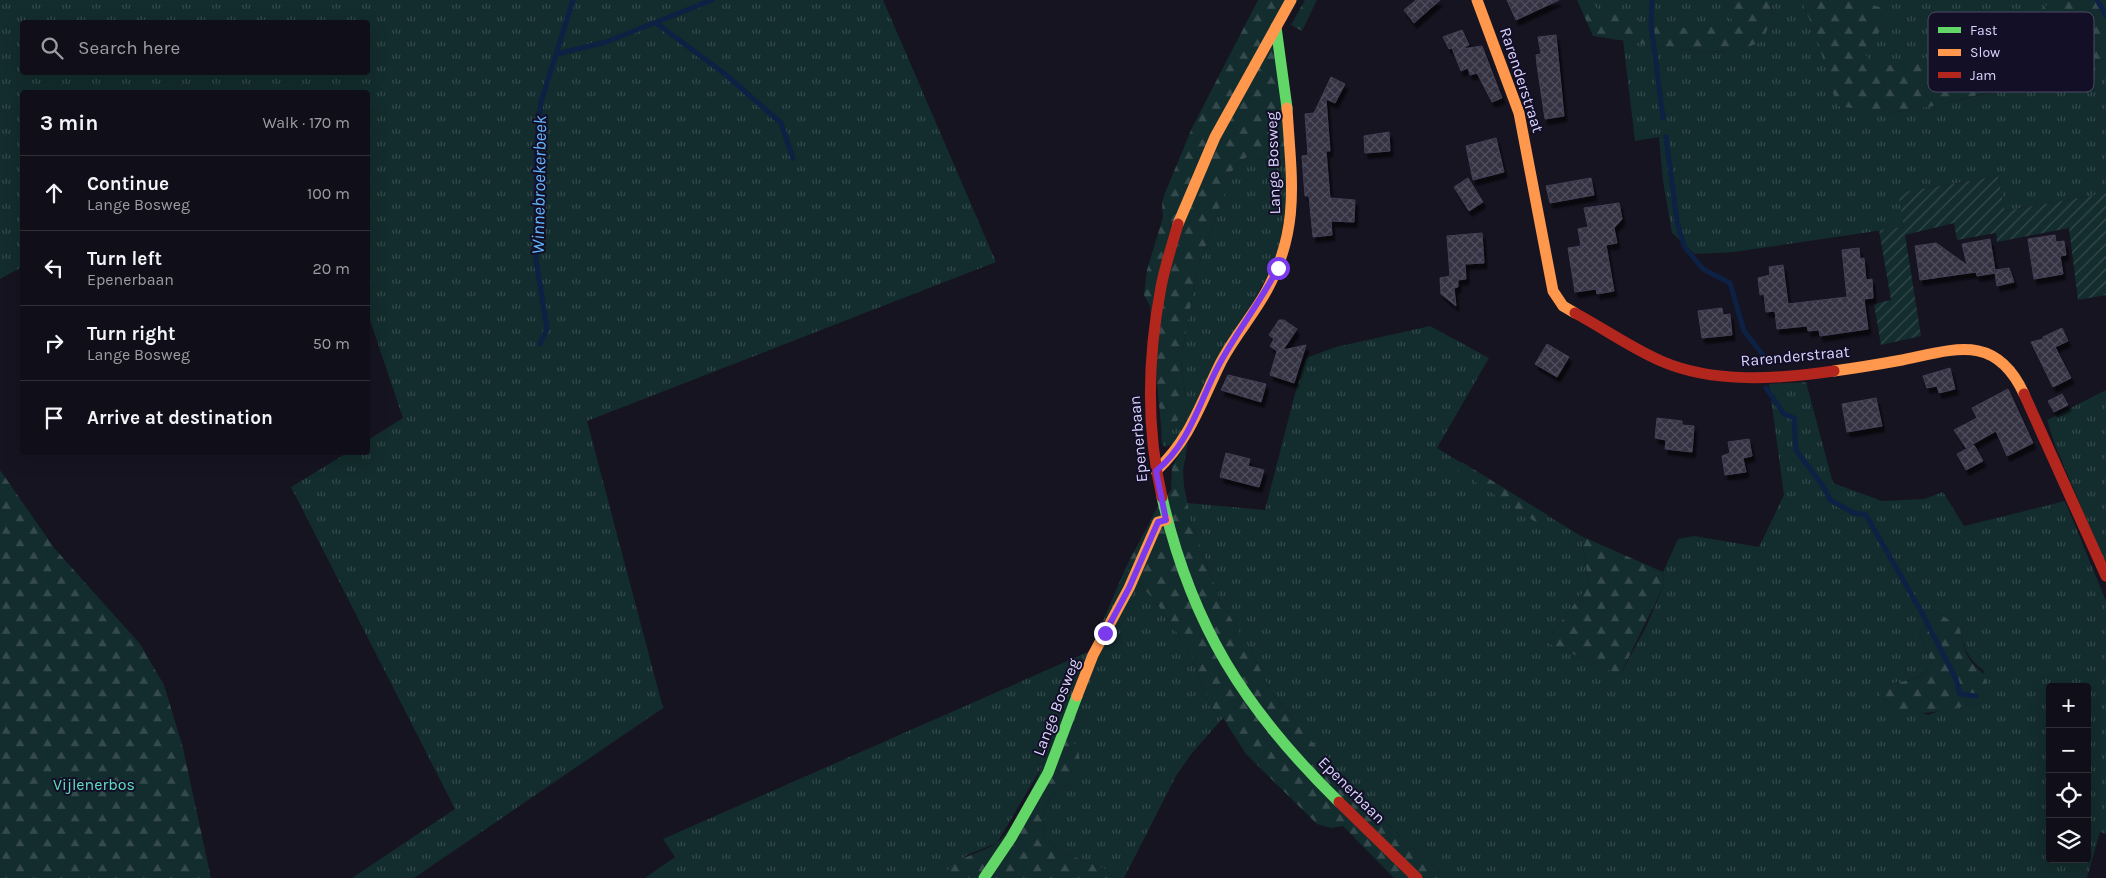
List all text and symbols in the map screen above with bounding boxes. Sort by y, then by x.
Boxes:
legend [1928,12,2094,92]
search box [20,20,370,75]
text: Fast [1970,22,1997,39]
street label: Rarenderstraat [1496,25,1548,135]
icon: search [38,34,66,62]
text: Search here [78,37,180,59]
text: Slow [1970,44,2000,61]
text: Jam [1970,67,1996,84]
text: 3 min [40,111,98,135]
street label: Lange Bosweg [1262,111,1284,215]
text: Walk · 170 m [262,113,350,132]
water label: Winnebroekerbeek [527,114,551,255]
text: Continue [87,173,169,195]
icon: ahead [40,179,68,207]
text: 100 m [307,184,350,203]
text: Lange Bosweg [87,195,190,214]
text: Turn left [87,248,162,270]
icon: left [40,254,68,282]
route start [1267,257,1290,280]
text: 20 m [312,259,350,278]
text: Epenerbaan [87,270,174,289]
text: Turn right [87,323,176,345]
icon: right [40,329,68,357]
text: 50 m [313,334,350,353]
street label: Rarenderstraat [1740,342,1850,370]
text: Lange Bosweg [87,345,190,364]
street label: Epenerbaan [1125,395,1151,483]
icon: arrive [40,404,68,432]
text: Arrive at destination [87,407,273,429]
route end [1094,622,1117,645]
street label: Lange Bosweg [1029,656,1083,758]
map controls [2046,683,2091,863]
button: + [2046,683,2091,728]
button: − [2046,728,2091,773]
street label: Epenerbaan [1315,753,1389,827]
button: locate [2046,773,2091,818]
park label: Vijlenerbos [53,775,135,794]
button: layers [2046,818,2091,863]

